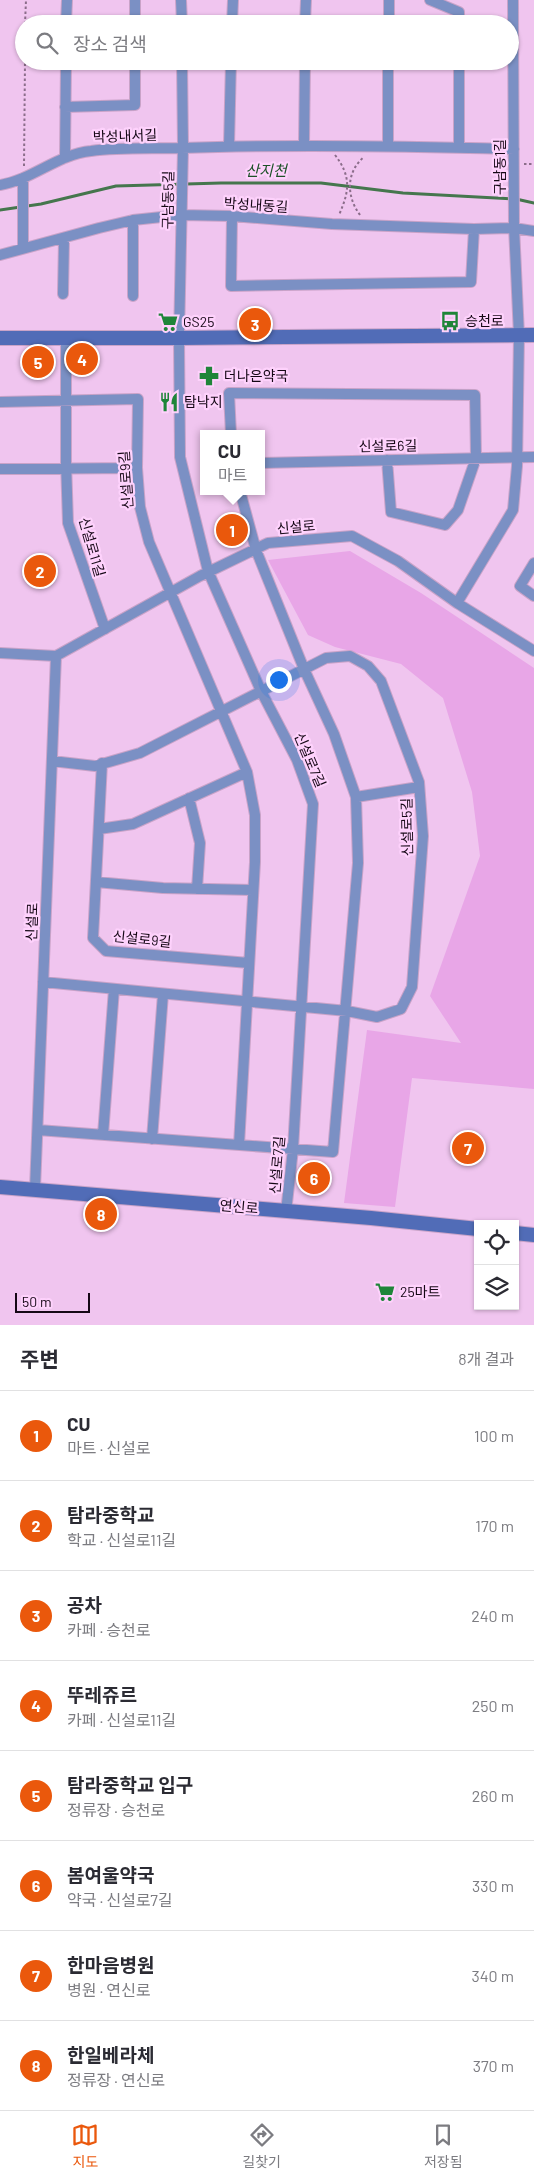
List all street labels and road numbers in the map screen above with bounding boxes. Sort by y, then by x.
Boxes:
street label: 박성내서길 [93,126,157,145]
street label: 구남동1길 [491,139,508,195]
street label: 구남동5길 [158,170,177,229]
street label: 박성내동길 [223,194,289,215]
street label: 신설로6길 [358,436,418,455]
street label: 신설로9길 [115,450,136,510]
street label: 신설로11길 [76,515,109,579]
street label: 신설로 [276,516,316,537]
street label: 신설로7길 [291,730,330,790]
street label: 신설로5길 [397,798,416,857]
street label: 신설로 [22,902,41,942]
street label: 신설로9길 [112,927,172,950]
street label: 신설로7길 [265,1135,288,1195]
street label: 연신로 [219,1196,259,1217]

